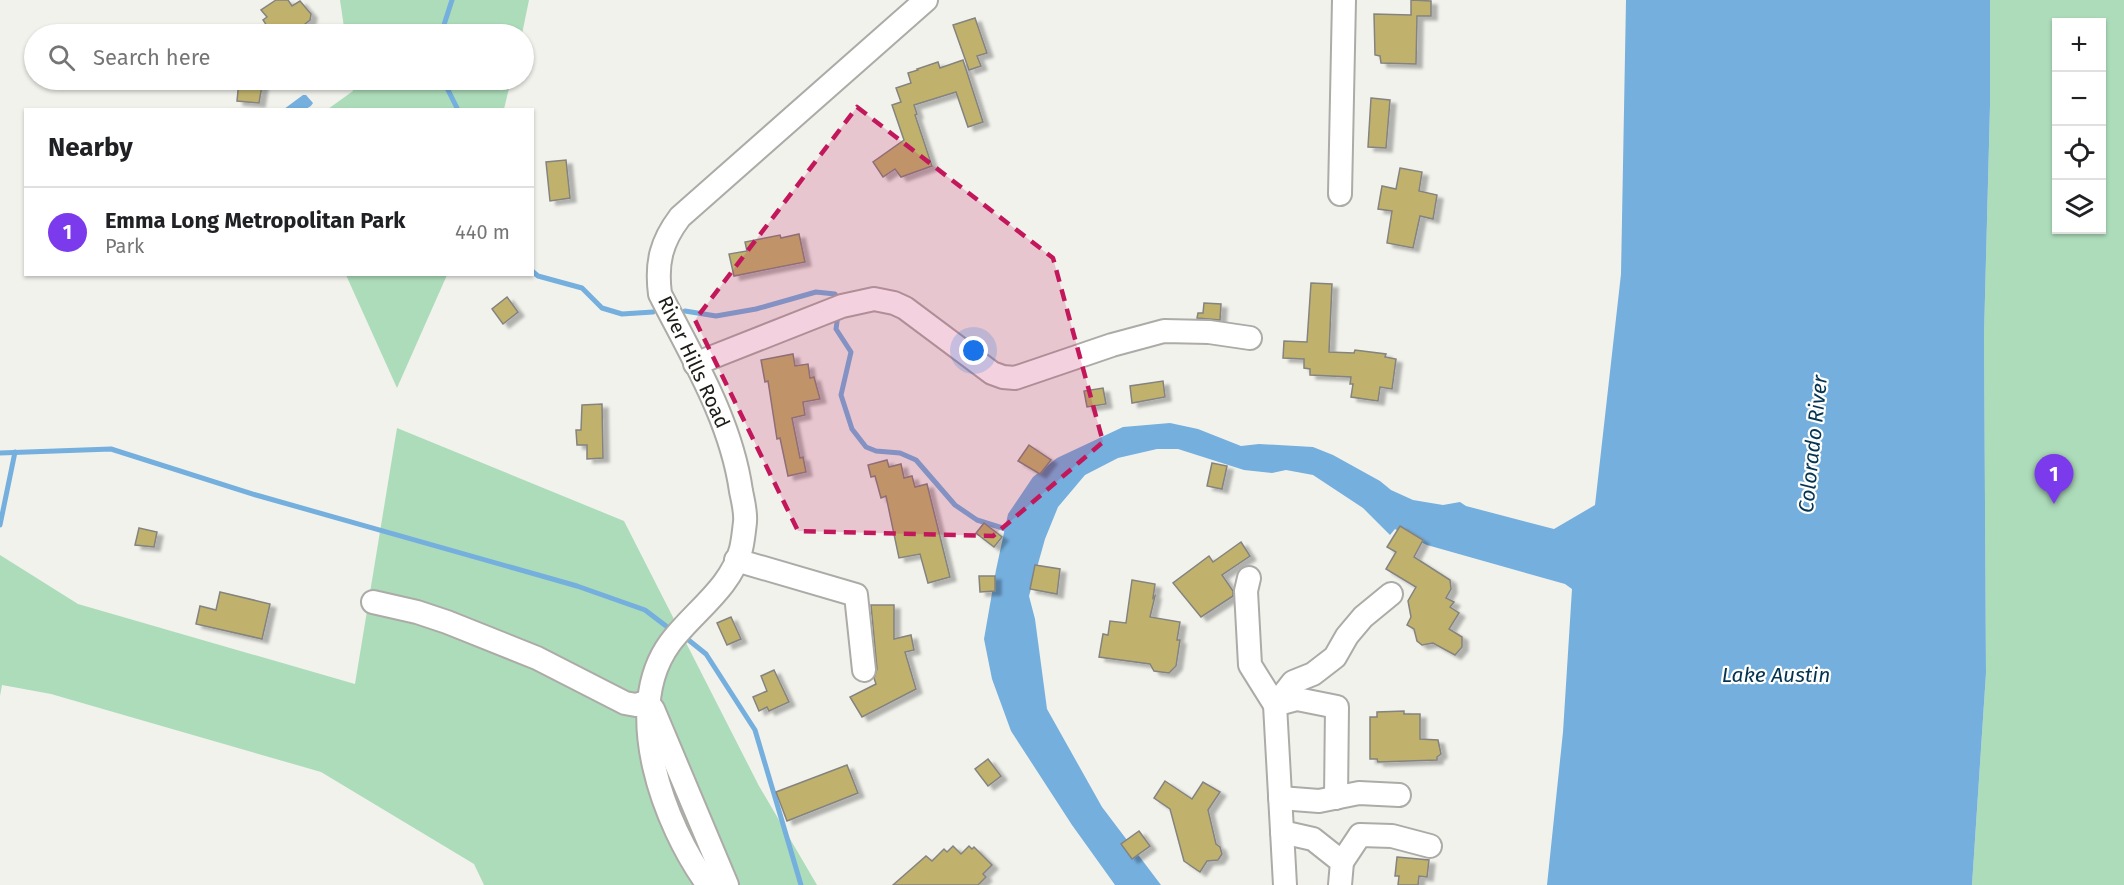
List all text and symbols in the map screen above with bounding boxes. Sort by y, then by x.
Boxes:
map controls [2052,18,2106,234]
button: + [2052,18,2106,72]
search box [24,24,534,90]
icon: search [45,41,78,74]
text: Search here [93,44,211,71]
button: − [2052,72,2106,126]
button: locate [2052,126,2106,180]
text: Nearby [48,132,133,163]
button: layers [2052,180,2106,234]
text: Emma Long Metropolitan Park [105,207,405,234]
text: 1 [63,220,72,244]
text: 440 m [455,220,510,244]
text: Park [105,234,144,258]
street label: River Hills Road [653,292,735,432]
your location [959,336,988,365]
water label: Colorado River [1793,373,1833,514]
pin: 1 [2034,454,2074,504]
water label: Lake Austin [1722,662,1830,688]

